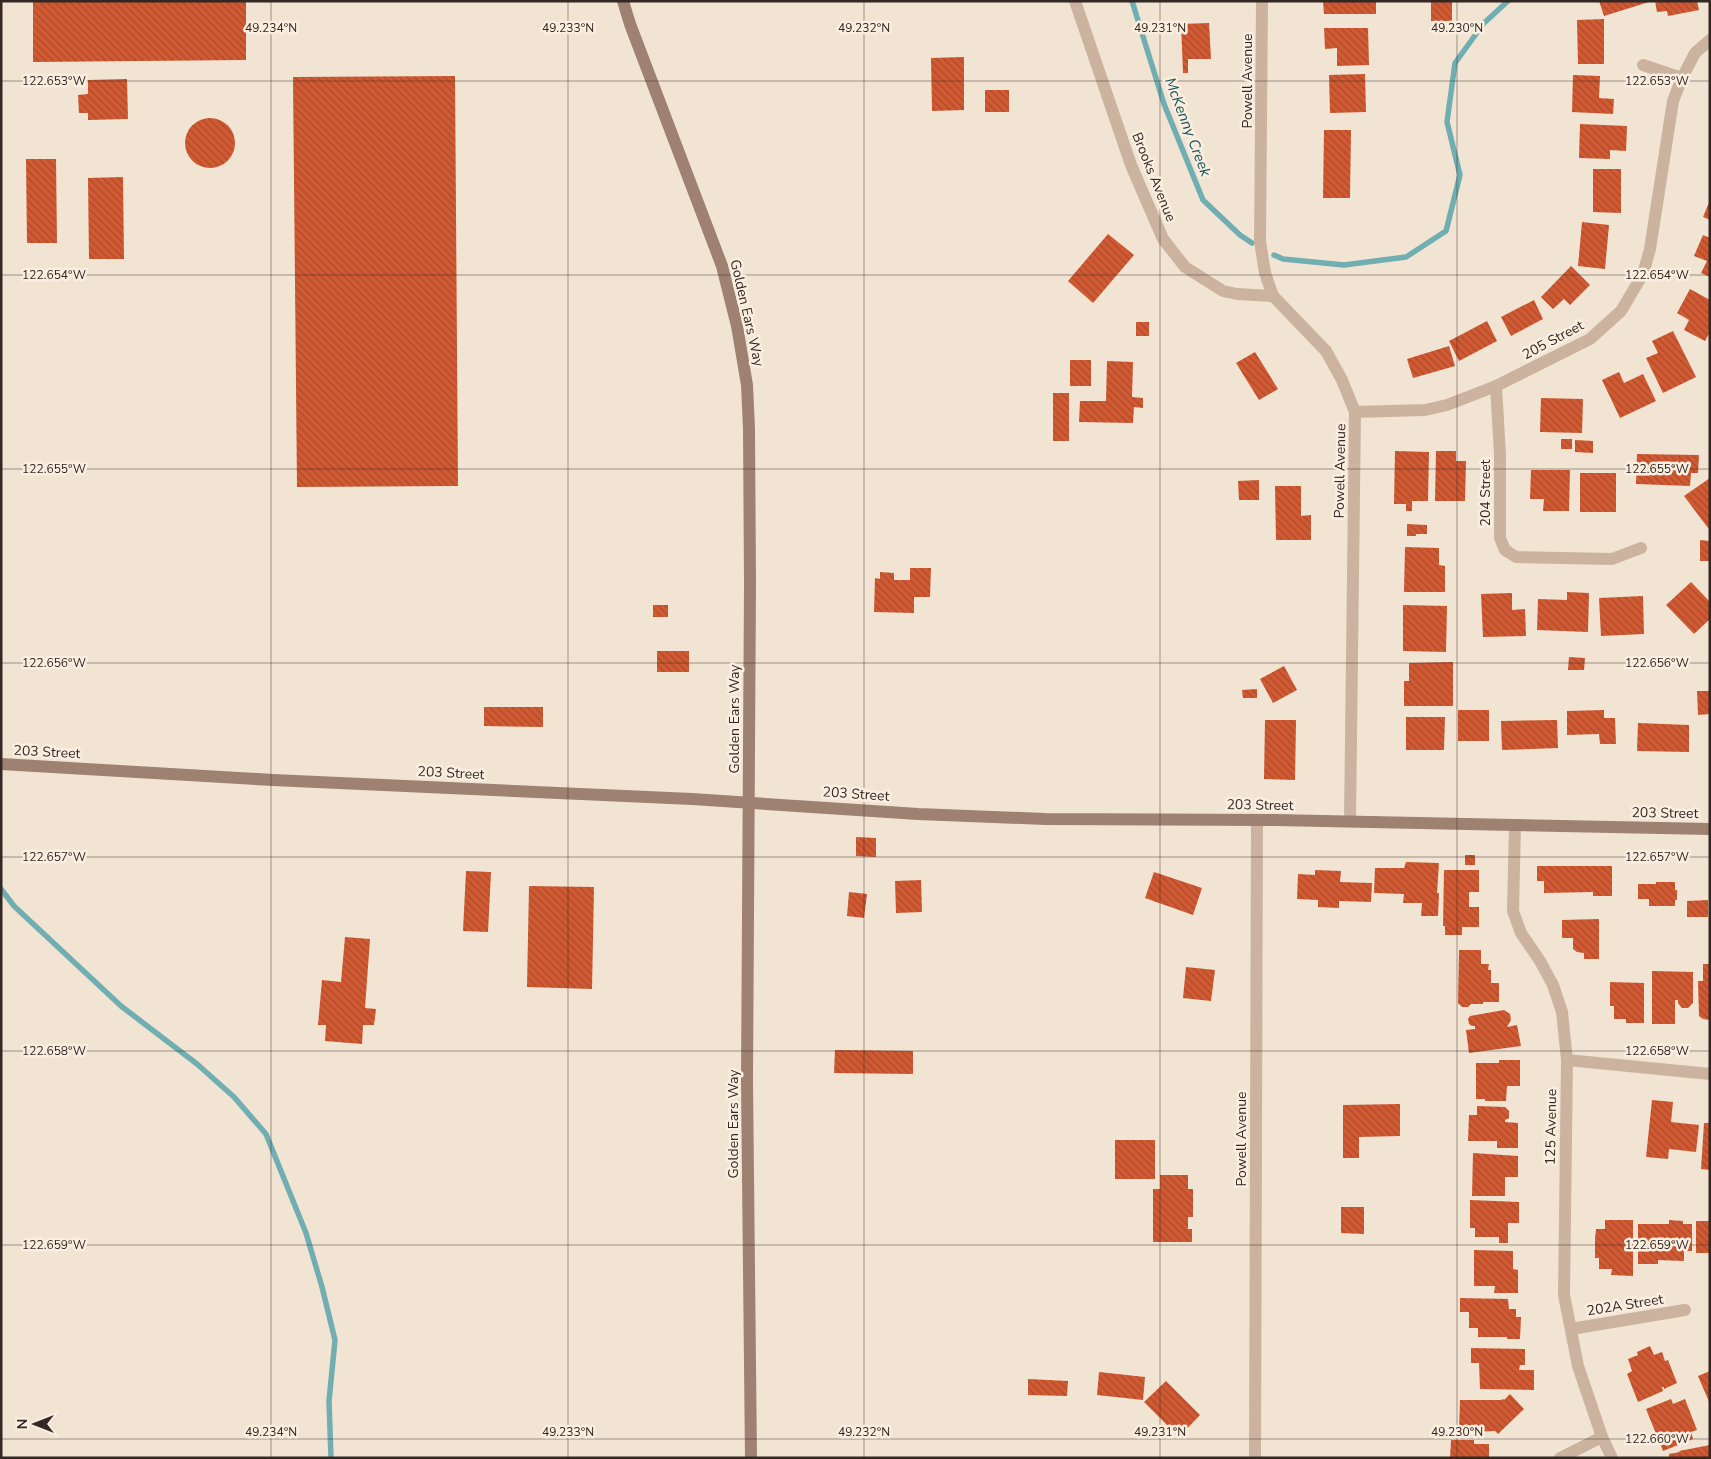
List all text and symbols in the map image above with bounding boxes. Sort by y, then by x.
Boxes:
text: 49.234°N [245,20,297,36]
text: 49.233°N [542,20,594,36]
text: 49.232°N [838,20,890,36]
text: 49.231°N [1134,20,1186,36]
text: 49.230°N [1431,20,1483,36]
street label: Powell Avenue [1238,34,1257,128]
text: 122.653°W [22,73,86,89]
text: 122.653°W [1625,73,1689,89]
water label: McKenny Creek [1160,75,1216,180]
street label: Brooks Avenue [1127,129,1181,225]
street label: Golden Ears Way [725,258,769,369]
text: 122.654°W [22,267,86,283]
text: 122.654°W [1625,267,1689,283]
street label: 205 Street [1519,316,1587,364]
street label: Powell Avenue [1330,423,1350,519]
street label: 204 Street [1476,459,1495,527]
text: 122.655°W [22,461,86,477]
text: 122.655°W [1625,461,1689,477]
text: 122.656°W [22,655,86,671]
text: 122.656°W [1625,655,1689,671]
street label: Golden Ears Way [725,664,744,774]
street label: 203 Street [13,741,81,763]
street label: 203 Street [417,762,485,784]
street label: 203 Street [822,782,890,806]
street label: 203 Street [1226,795,1294,815]
street label: 203 Street [1631,803,1699,823]
text: 122.657°W [22,849,86,865]
text: 122.657°W [1625,849,1689,865]
text: 122.658°W [22,1043,86,1059]
text: 122.658°W [1625,1043,1689,1059]
street label: Golden Ears Way [724,1069,743,1179]
street label: 125 Avenue [1541,1089,1561,1165]
street label: Powell Avenue [1232,1092,1251,1186]
text: 122.659°W [22,1237,86,1253]
text: 122.659°W [1625,1237,1689,1253]
street label: 202A Street [1585,1290,1665,1320]
north arrow [10,1399,60,1449]
text: N [13,1419,32,1429]
text: 49.234°N [245,1424,297,1440]
text: 49.233°N [542,1424,594,1440]
text: 49.232°N [838,1424,890,1440]
text: 49.231°N [1134,1424,1186,1440]
text: 49.230°N [1431,1424,1483,1440]
text: 122.660°W [1625,1431,1689,1447]

